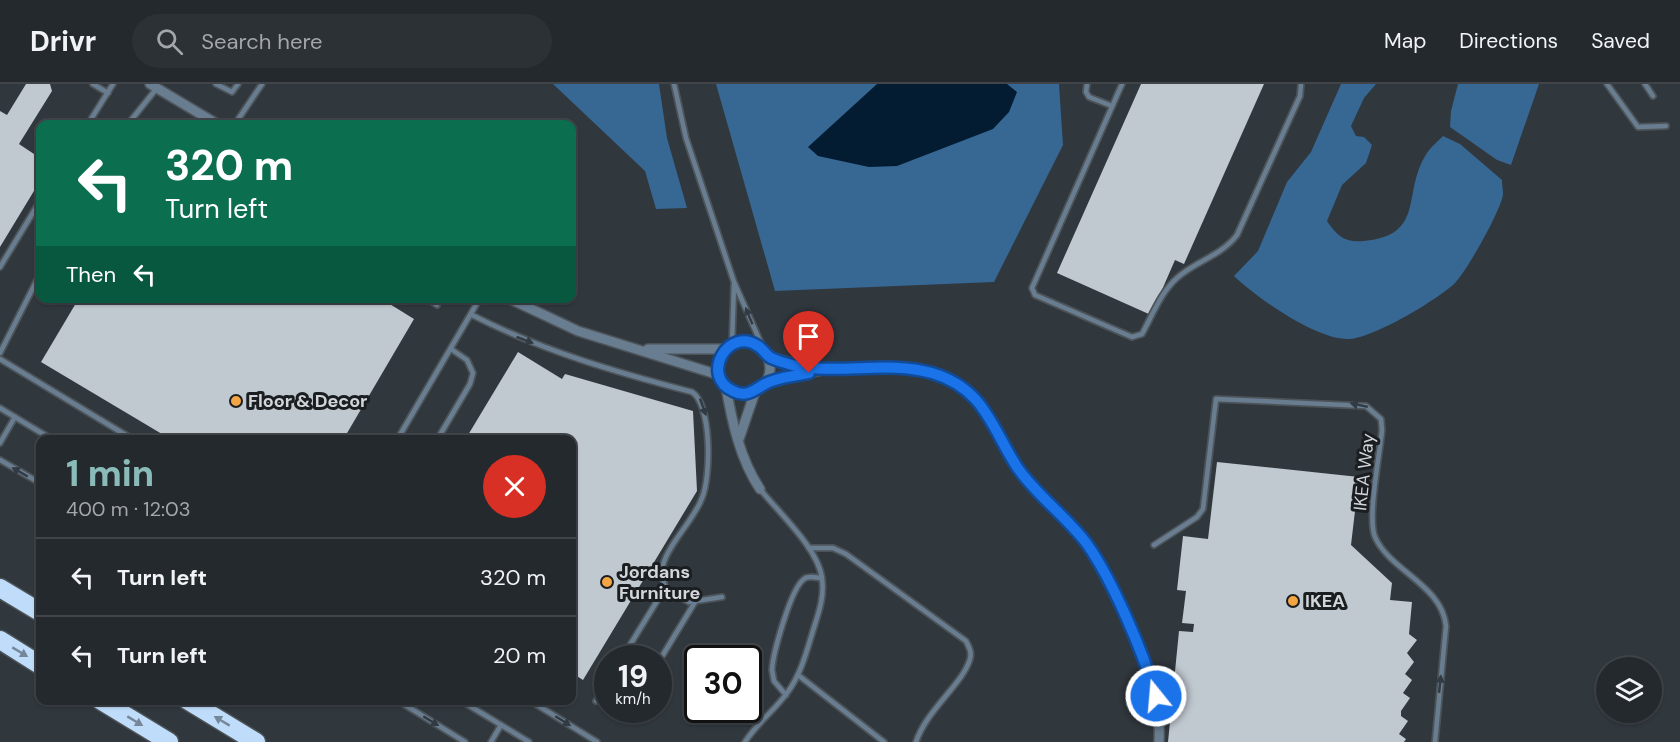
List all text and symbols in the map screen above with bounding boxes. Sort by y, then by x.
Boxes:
search box [132,14,552,68]
text: Drivr [30,23,96,60]
icon: search [153,25,186,58]
text: Search here [201,27,323,56]
text: Map [1384,27,1426,55]
text: Directions [1459,27,1558,55]
text: Saved [1591,27,1650,55]
text: 320 m [165,138,293,193]
icon: left [66,144,144,222]
text: Turn left [165,191,268,226]
icon: left [128,258,161,291]
text: Then [66,260,116,289]
one-way arrow [744,307,753,325]
pin [783,311,834,373]
icon: arrive [792,320,825,353]
one-way arrow [516,335,534,345]
place label: Floor & Decor [248,389,367,413]
marker: Floor & Decor [229,394,243,408]
one-way arrow [698,398,708,416]
one-way arrow [1349,400,1368,409]
street label: IKEA Way [1348,432,1380,512]
text: 1 min [66,450,154,497]
button: close [483,455,546,518]
one-way arrow [12,466,28,477]
text: 400 m · 12:03 [66,496,191,522]
place label: Jordans Furniture [619,560,701,605]
icon: left [66,561,99,594]
text: Turn left [117,563,207,592]
text: 320 m [480,563,546,592]
marker: Jordans Furniture [600,575,614,589]
place label: IKEA [1305,589,1345,613]
marker: IKEA [1286,594,1300,608]
icon: left [66,639,99,672]
text: Turn left [117,641,207,670]
text: 20 m [493,641,546,670]
speed limit sign: 30 [684,645,762,723]
one-way arrow [12,647,28,658]
text: 19 [618,657,648,696]
map controls [1596,657,1662,723]
button: layers [1596,657,1662,723]
position arrow [1124,664,1188,728]
one-way arrow [1435,674,1445,693]
text: km/h [615,689,651,709]
one-way arrow [127,716,143,727]
one-way arrow [214,716,230,727]
one-way arrow [423,716,439,727]
one-way arrow [555,716,571,727]

